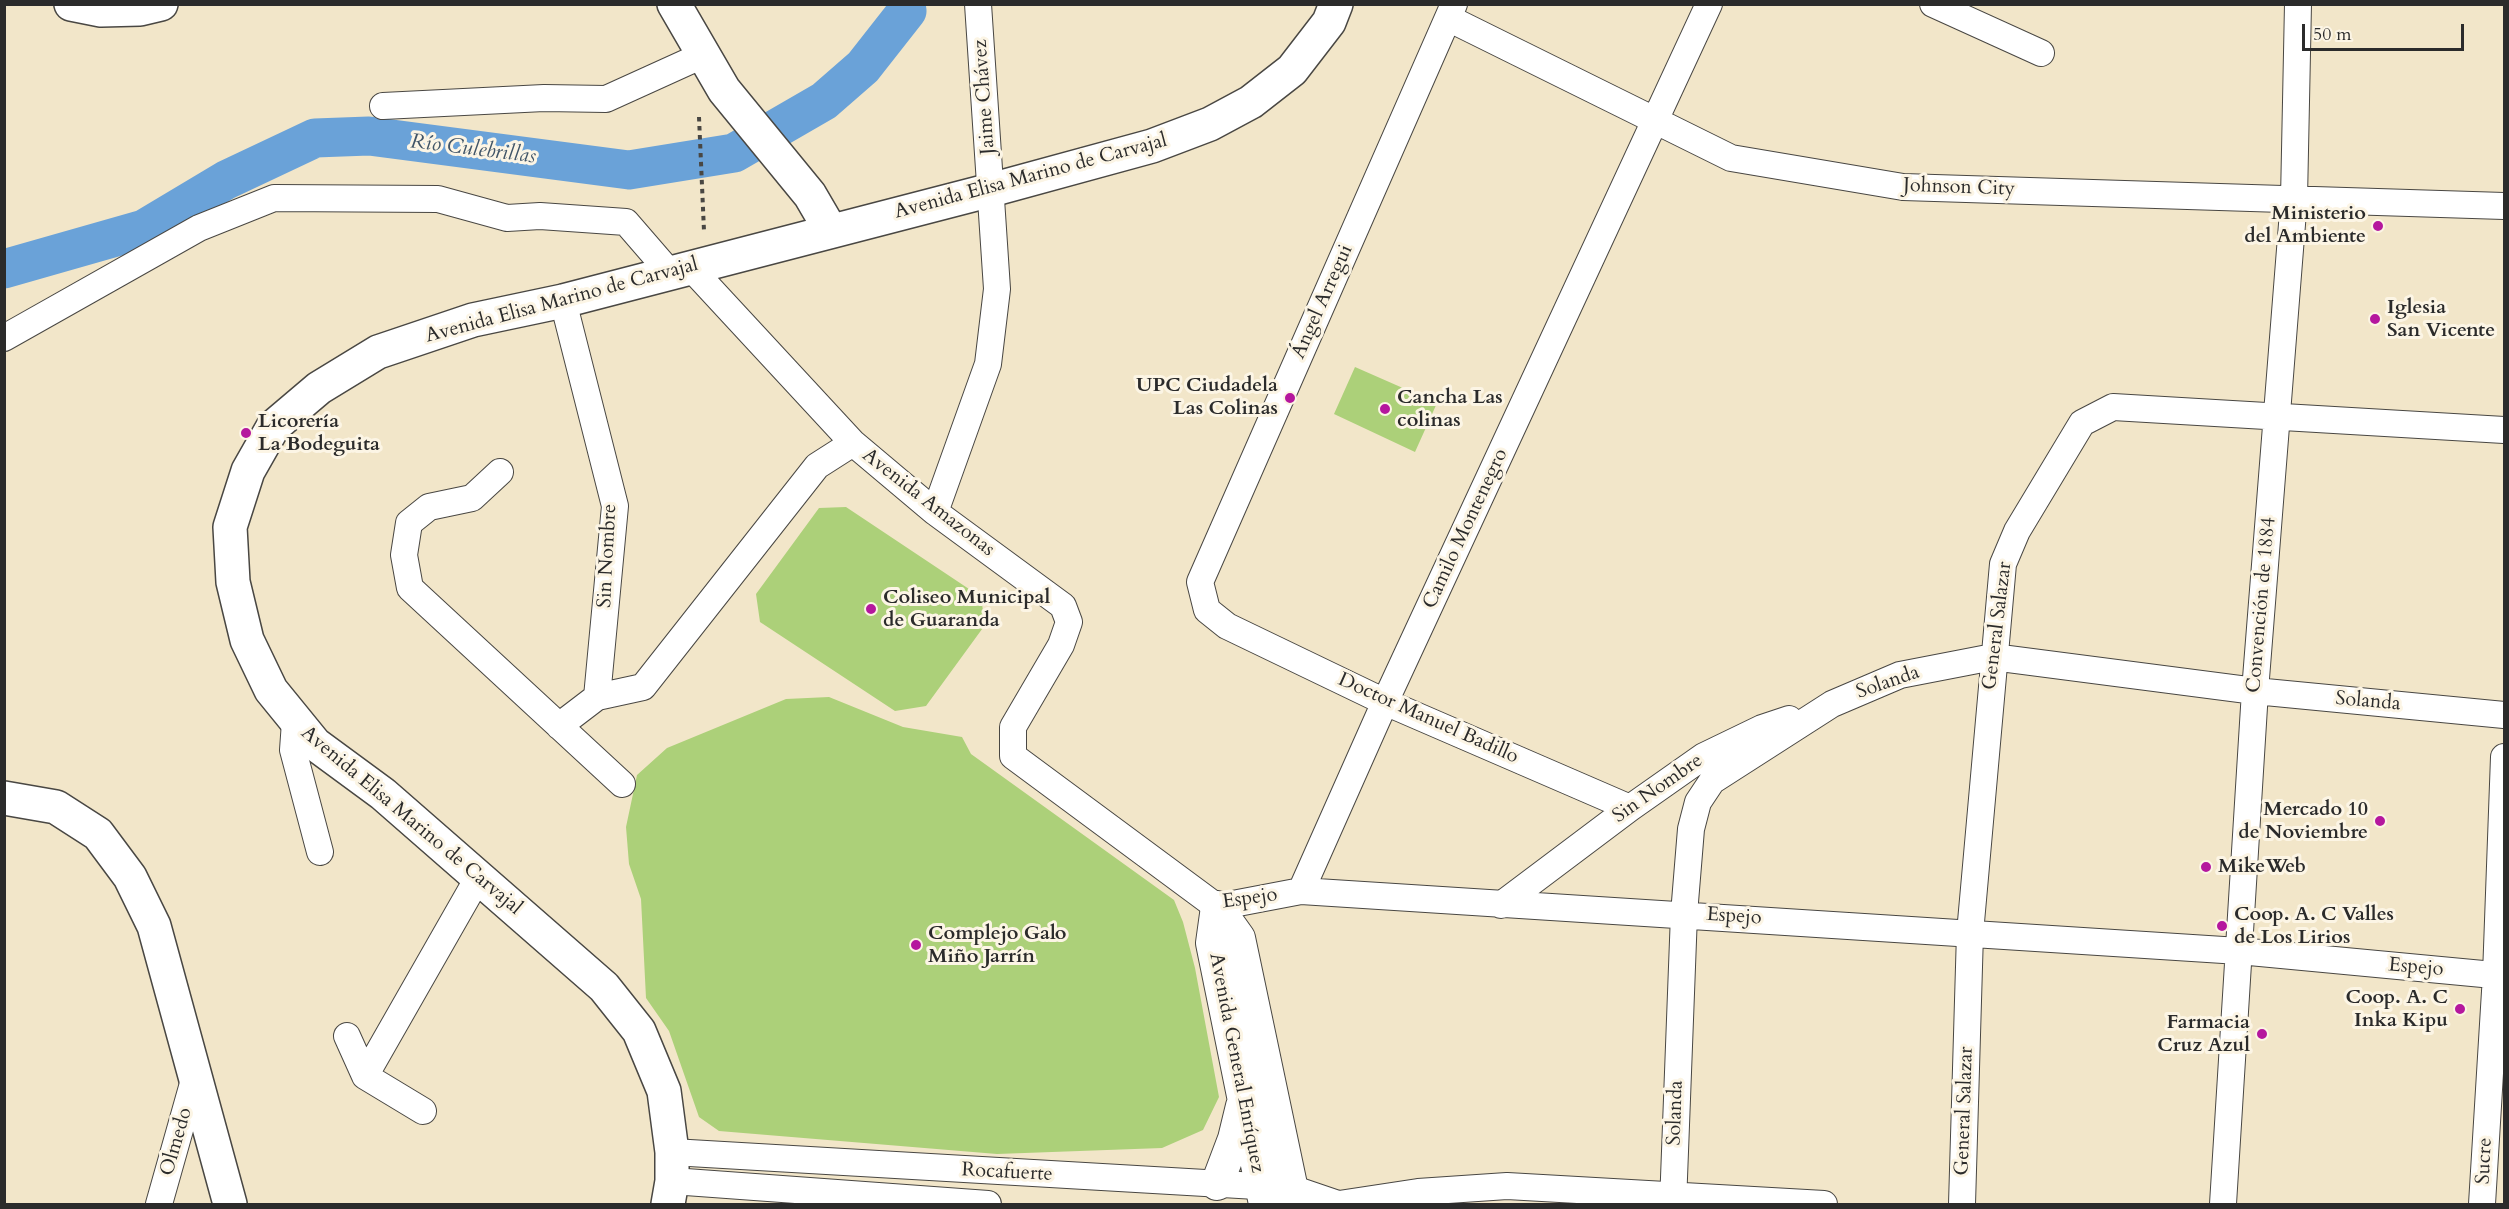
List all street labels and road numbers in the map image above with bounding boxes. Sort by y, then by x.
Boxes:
street label: Jaime Chávez [969,39,1001,155]
street label: Avenida Elisa Marino de Carvajal [892,129,1170,225]
street label: Johnson City [1903,174,2015,202]
street label: Ángel Arregui [1287,241,1359,363]
street label: Avenida Elisa Marino de Carvajal [423,253,701,349]
street label: Avenida Amazonas [857,444,999,562]
street label: Camilo Montenegro [1418,445,1514,613]
street label: Sin Nombre [593,503,623,609]
street label: Convención de 1884 [2242,516,2282,694]
street label: General Salazar [1978,561,2018,691]
street label: Solanda [1853,661,1923,705]
street label: Doctor Manuel Badillo [1334,668,1522,770]
street label: Solanda [2334,687,2402,717]
street label: Avenida Elisa Marino de Carvajal [296,721,526,921]
street label: Sin Nombre [1608,749,1708,829]
street label: Espejo [1221,883,1279,915]
street label: Espejo [1706,903,1762,931]
street label: Avenida General Enríquez [1203,951,1269,1175]
street label: Espejo [2387,954,2445,982]
street label: General Salazar [1951,1046,1979,1176]
street label: Solanda [1663,1080,1689,1146]
street label: Olmedo [156,1105,198,1179]
street label: Sucre [2472,1137,2498,1185]
street label: Rocafuerte [961,1159,1053,1187]

